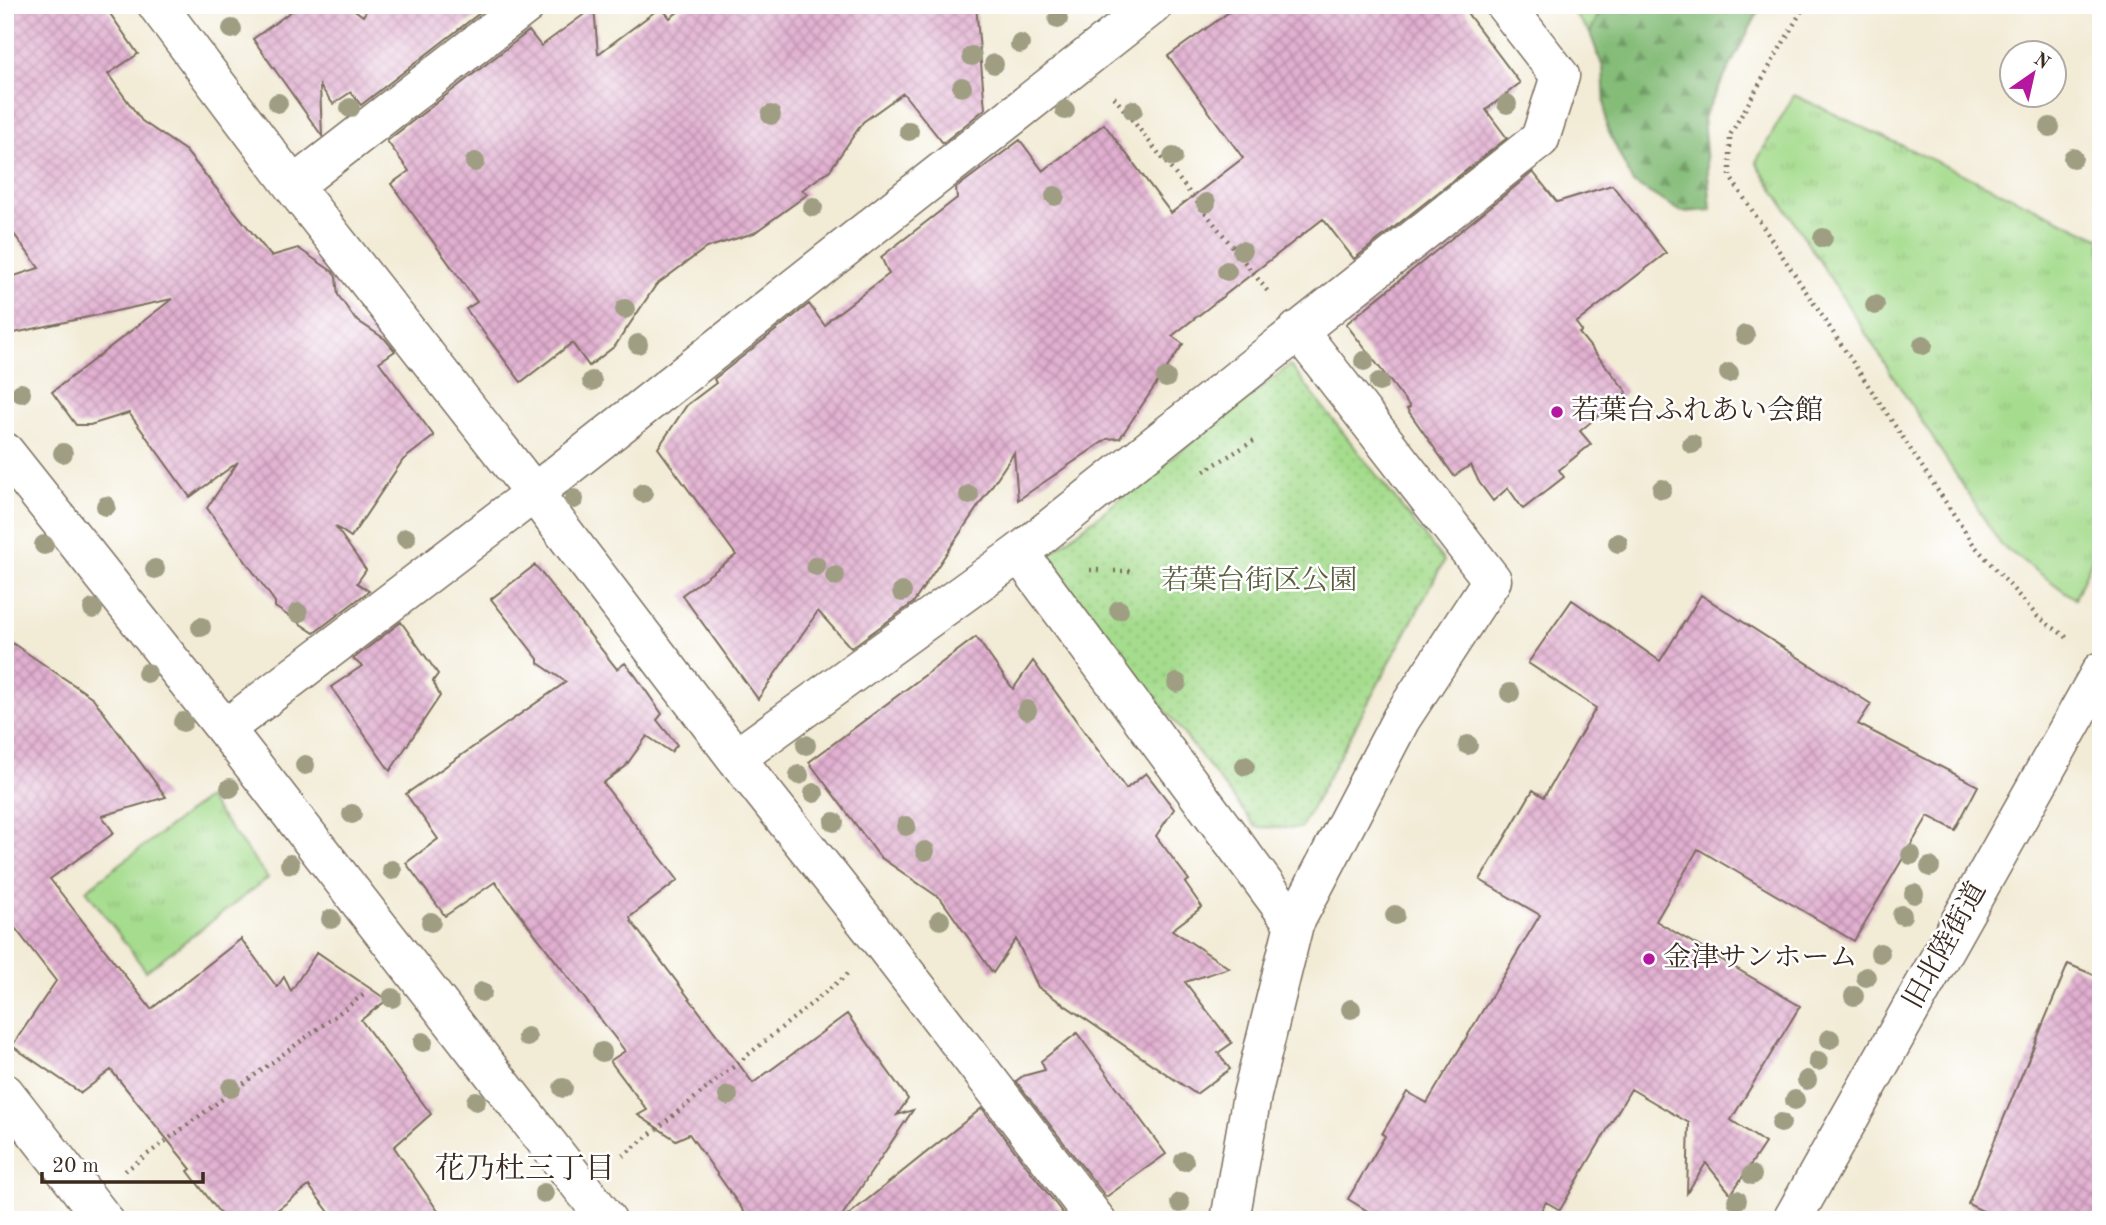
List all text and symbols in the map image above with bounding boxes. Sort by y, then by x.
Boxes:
north arrow [1997,38,2068,108]
text: N [2030,50,2053,74]
place label: 若葉台ふれあい会館 [1571,395,1823,426]
marker: 若葉台ふれあい会館 [1549,404,1565,420]
park label: 若葉台街区公園 [1161,565,1357,596]
street label: 旧北陸街道 [1897,877,1992,1014]
place label: 金津サンホーム [1663,942,1858,973]
marker: 金津サンホーム [1641,951,1657,967]
scale bar [42,1141,203,1185]
district label: 花乃杜三丁目 [435,1152,615,1185]
text: 20 m [52,1156,99,1177]

